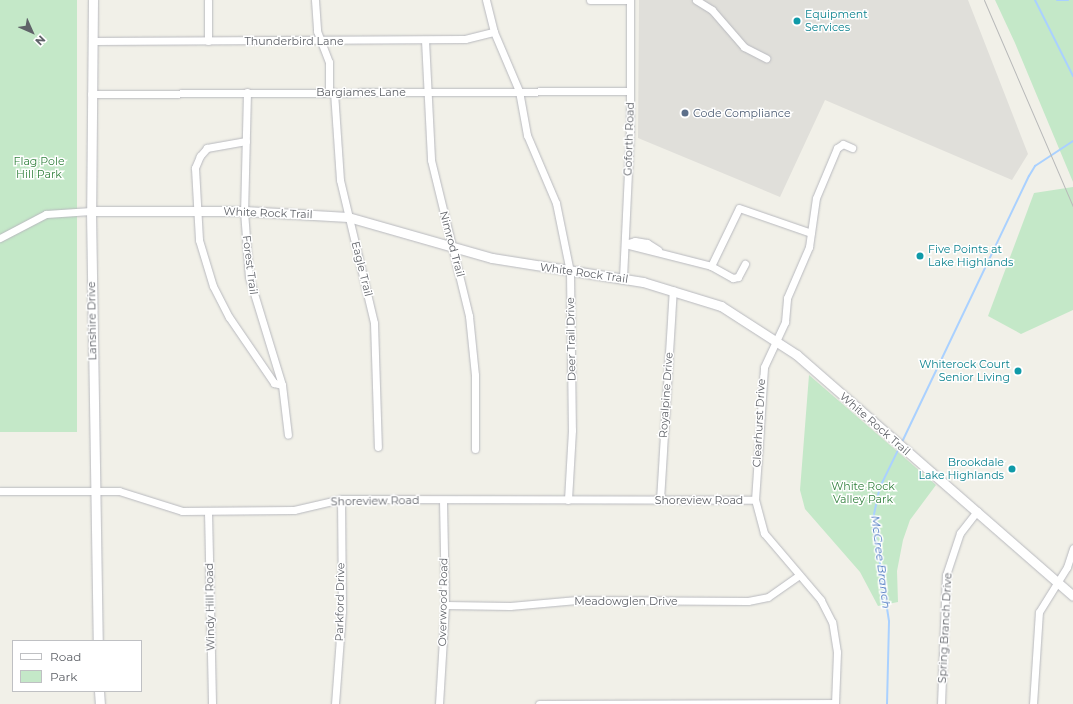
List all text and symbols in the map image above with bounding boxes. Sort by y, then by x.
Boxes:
place label: Equipment Services [805,8,868,34]
north arrow [12,12,52,52]
marker: Equipment Services [792,16,802,26]
text: N [32,32,49,49]
street label: Thunderbird Lane [244,34,344,48]
street label: Bargiames Lane [316,85,406,99]
street label: Goforth Road [621,102,637,176]
place label: Code Compliance [693,106,791,120]
marker: Code Compliance [680,108,690,118]
park label: Flag Pole Hill Park [13,155,65,181]
street label: White Rock Trail [223,205,313,221]
street label: Nimrod Trail [437,210,467,278]
street label: Forest Trail [240,235,260,295]
street label: Eagle Trail [349,240,375,298]
place label: Five Points at Lake Highlands [928,243,1013,269]
marker: Five Points at Lake Highlands [915,251,925,261]
street label: White Rock Trail [539,260,629,286]
street label: Lanshire Drive [85,282,99,360]
street label: Deer Trail Drive [564,297,578,381]
street label: Royalpine Drive [656,352,676,438]
place label: Whiterock Court Senior Living [919,358,1010,384]
marker: Whiterock Court Senior Living [1013,366,1023,376]
street label: Clearhurst Drive [750,378,768,468]
street label: White Rock Trail [837,390,913,458]
place label: Brookdale Lake Highlands [919,456,1004,482]
marker: Brookdale Lake Highlands [1007,464,1017,474]
park label: White Rock Valley Park [831,480,895,506]
street label: Shoreview Road [655,493,743,507]
street label: Shoreview Road [331,494,419,508]
water label: McCree Branch [868,515,894,609]
street label: Overwood Road [436,558,450,646]
street label: Parkford Drive [333,562,347,642]
street label: Windy Hill Road [203,563,217,651]
street label: Spring Branch Drive [936,572,954,684]
street label: Meadowglen Drive [574,594,678,608]
legend [12,640,142,692]
text: Road [50,649,81,664]
text: Park [50,669,77,684]

